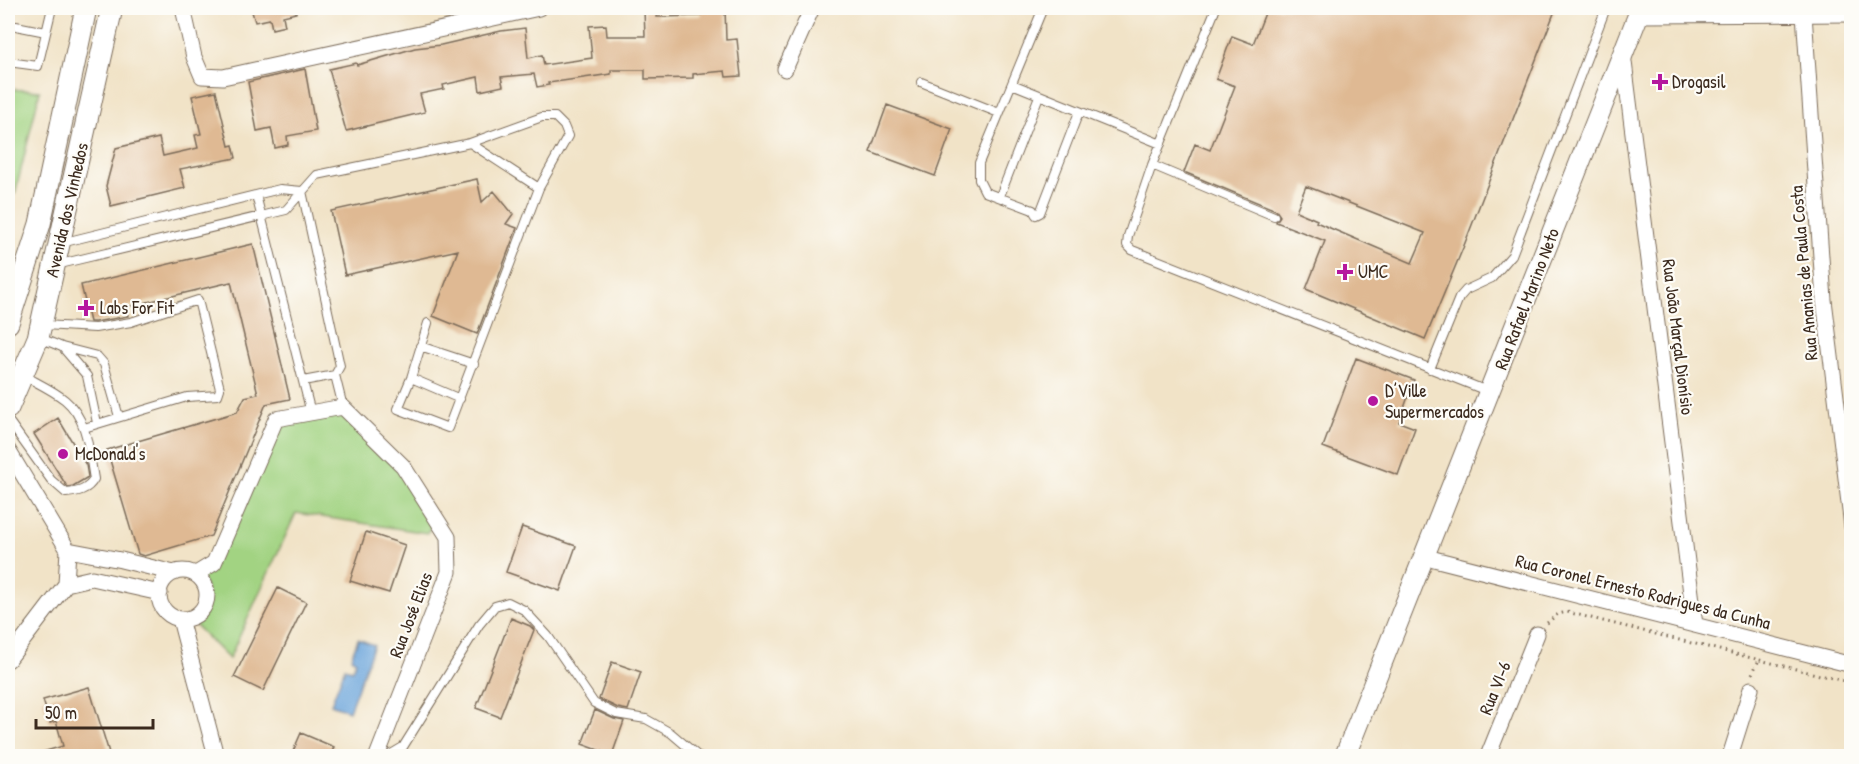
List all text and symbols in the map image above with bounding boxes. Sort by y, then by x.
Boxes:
place label: Drogasil [1672,69,1726,94]
marker: Drogasil [1653,75,1667,89]
street label: Avenida dos Vinhedos [39,140,94,279]
street label: Rua Ananias de Paula Costa [1783,185,1824,361]
street label: Rua Rafael Marino Neto [1488,224,1565,373]
street label: Rua João Marçal Dionísio [1657,258,1700,416]
place label: UMC [1358,259,1389,284]
marker: UMC [1336,263,1354,281]
place label: Labs For Fit [100,295,175,320]
marker: Labs For Fit [77,299,95,317]
place label: D’Ville Supermercados [1385,378,1484,424]
marker: D’Ville Supermercados [1366,394,1380,408]
place label: McDonald's [75,441,145,466]
marker: McDonald's [56,447,70,461]
street label: Rua Coronel Ernesto Rodrigues da Cunha [1513,548,1773,635]
street label: Rua José Elias [383,569,438,661]
street label: Rua VI-6 [1473,657,1516,718]
scale bar [36,692,153,730]
text: 50 m [45,700,77,725]

